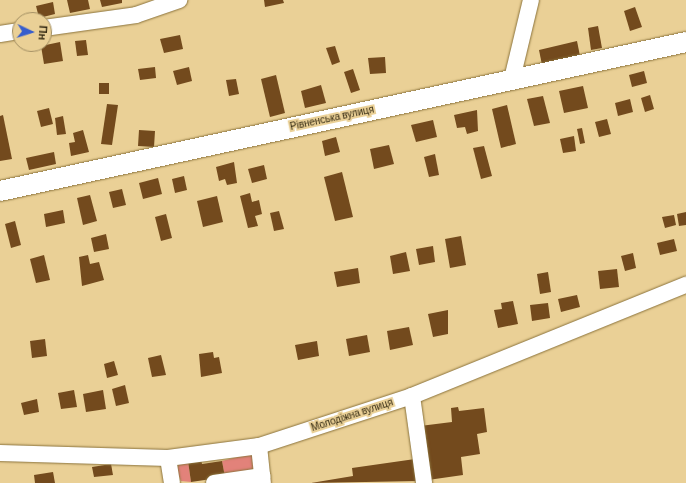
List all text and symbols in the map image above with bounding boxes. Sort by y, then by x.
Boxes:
north arrow [12,12,52,52]
text: Пн [36,25,50,41]
street label: Рівненська вулиця [289,103,375,133]
street label: Молодіжна вулиця [310,396,394,434]

